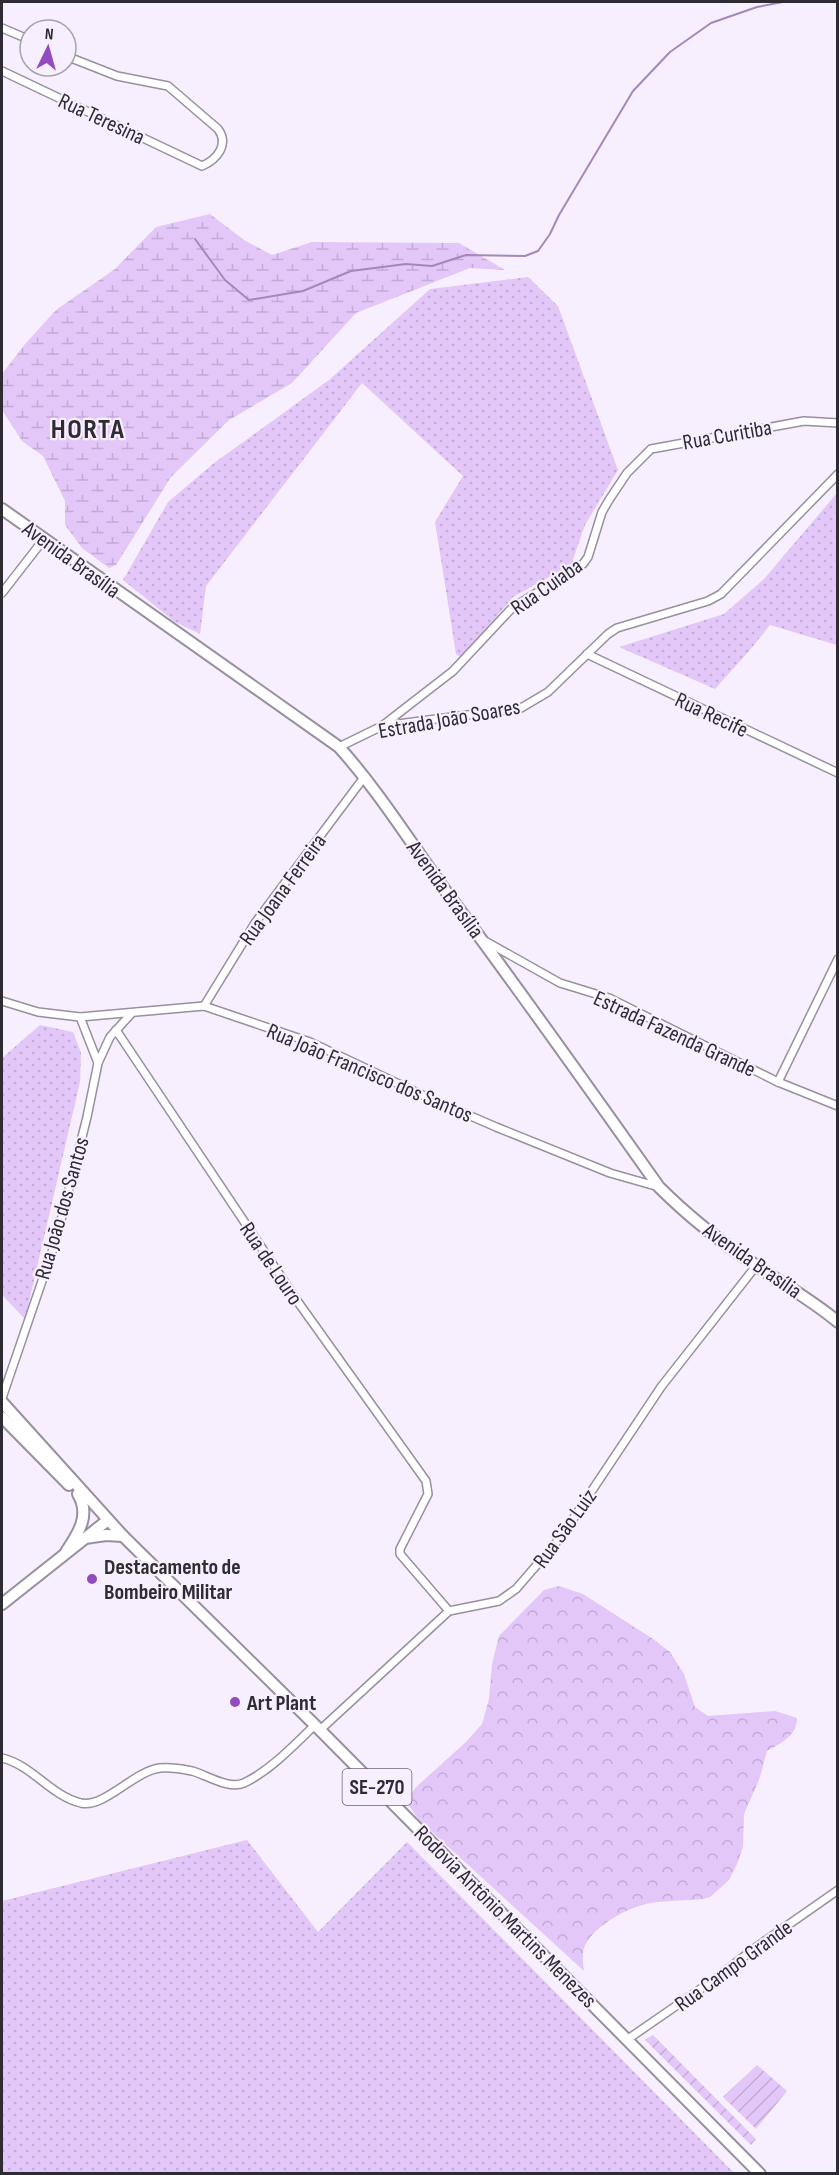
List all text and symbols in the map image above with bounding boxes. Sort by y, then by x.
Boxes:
north arrow [18,18,78,78]
text: N [44,25,54,44]
street label: Rua Teresina [54,88,149,151]
district label: HORTA [51,413,125,446]
street label: Rua Curitiba [681,414,774,457]
street label: Avenida Brasília [16,515,125,605]
street label: Rua Cuiaba [506,553,588,622]
street label: Rua Recife [670,687,752,744]
street label: Estrada João Soares [376,694,522,745]
street label: Rua Joana Ferreira [234,829,333,951]
street label: Avenida Brasília [400,835,489,944]
street label: Estrada Fazenda Grande [589,985,760,1084]
street label: Rua João Francisco dos Santos [262,1018,477,1129]
street label: Rua João dos Santos [29,1134,96,1283]
street label: Rua de Louro [233,1217,308,1310]
street label: Avenida Brasília [697,1217,807,1305]
street label: Rua São Luiz [527,1484,603,1574]
place label: Destacamento de Bombeiro Militar [104,1554,241,1606]
marker: Destacamento de Bombeiro Militar [85,1572,99,1586]
place label: Art Plant [246,1690,316,1717]
marker: Art Plant [228,1695,242,1709]
road number: SE-270 [342,1769,412,1805]
street label: Rodovia Antônio Martins Menezes [408,1820,602,2014]
street label: Rua Campo Grande [670,1914,798,2018]

